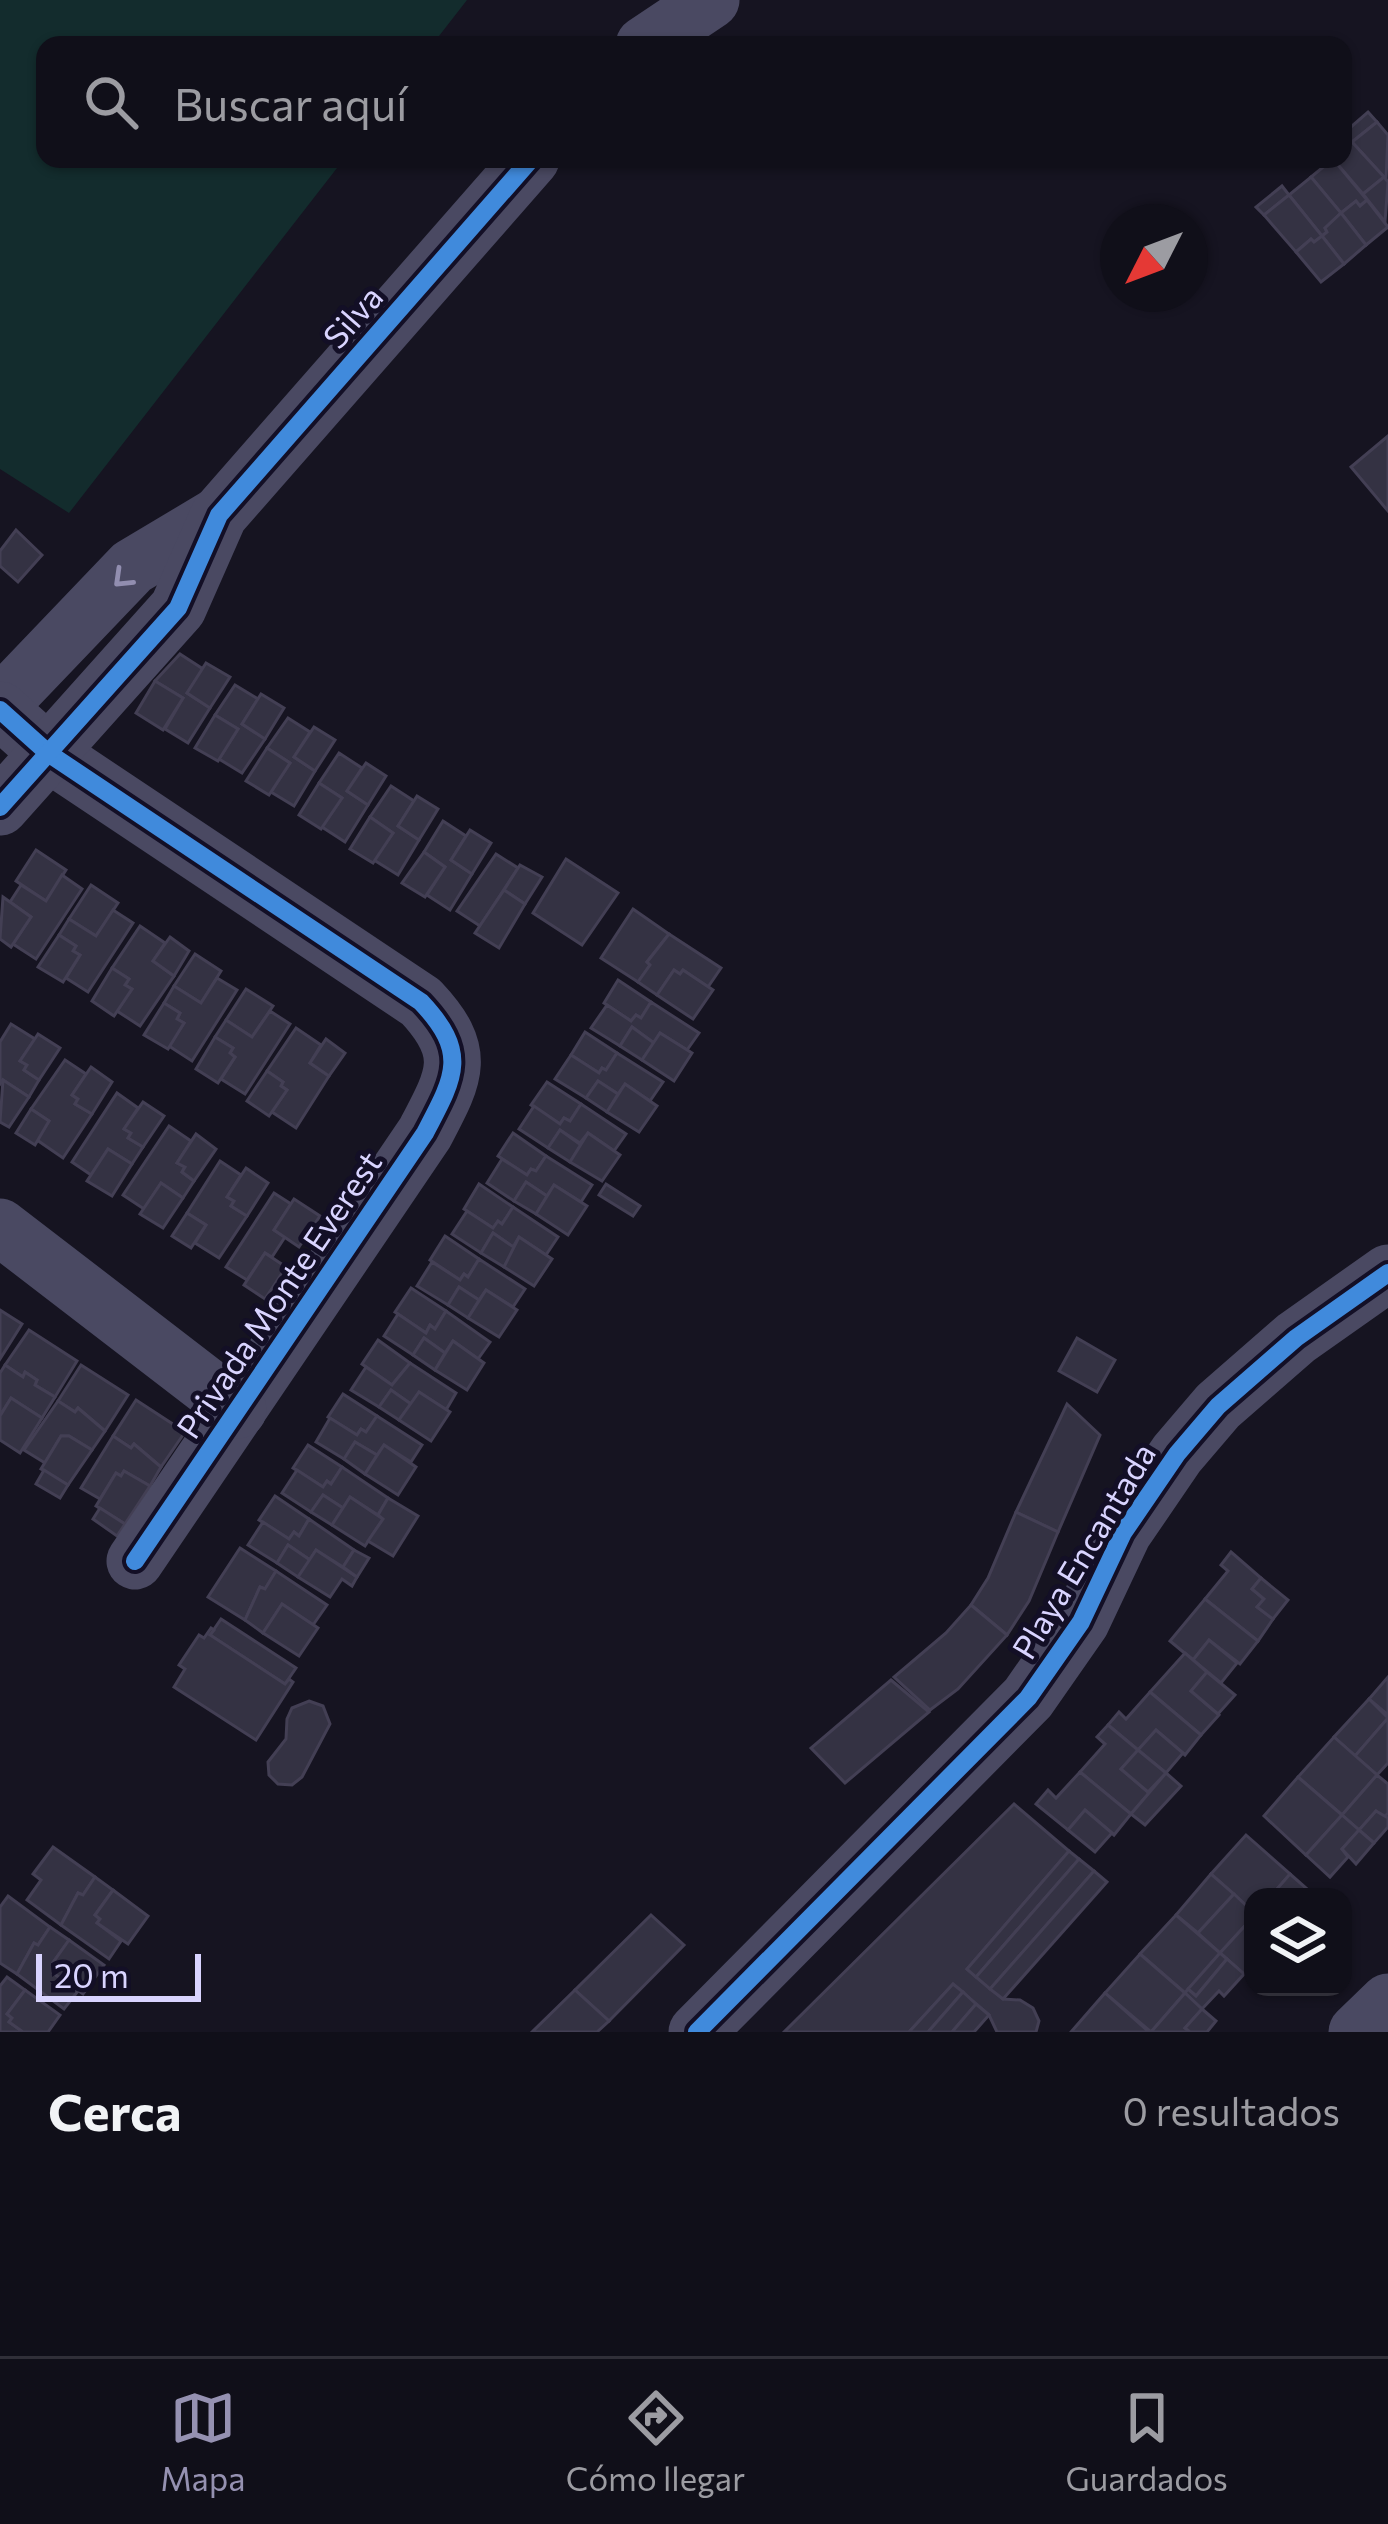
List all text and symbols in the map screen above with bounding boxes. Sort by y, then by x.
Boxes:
search box [36,36,1352,168]
icon: search [78,69,144,135]
text: Buscar aquí [174,75,408,130]
north arrow [1100,204,1208,312]
street label: Silva [313,276,390,356]
one-way arrow [114,564,136,586]
street label: Privada Monte Everest [166,1143,389,1445]
street label: Playa Encantada [1002,1435,1163,1666]
map controls [1244,1888,1352,1996]
button: layers [1244,1888,1352,1996]
scale bar [36,1948,201,2001]
text: 20 m [54,1954,129,1995]
text: Cerca [48,2079,182,2142]
text: 0 resultados [1123,2086,1340,2134]
tab: Mapa [160,2385,245,2498]
tab: Cómo llegar [566,2385,745,2498]
tab: Guardados [1066,2385,1228,2498]

